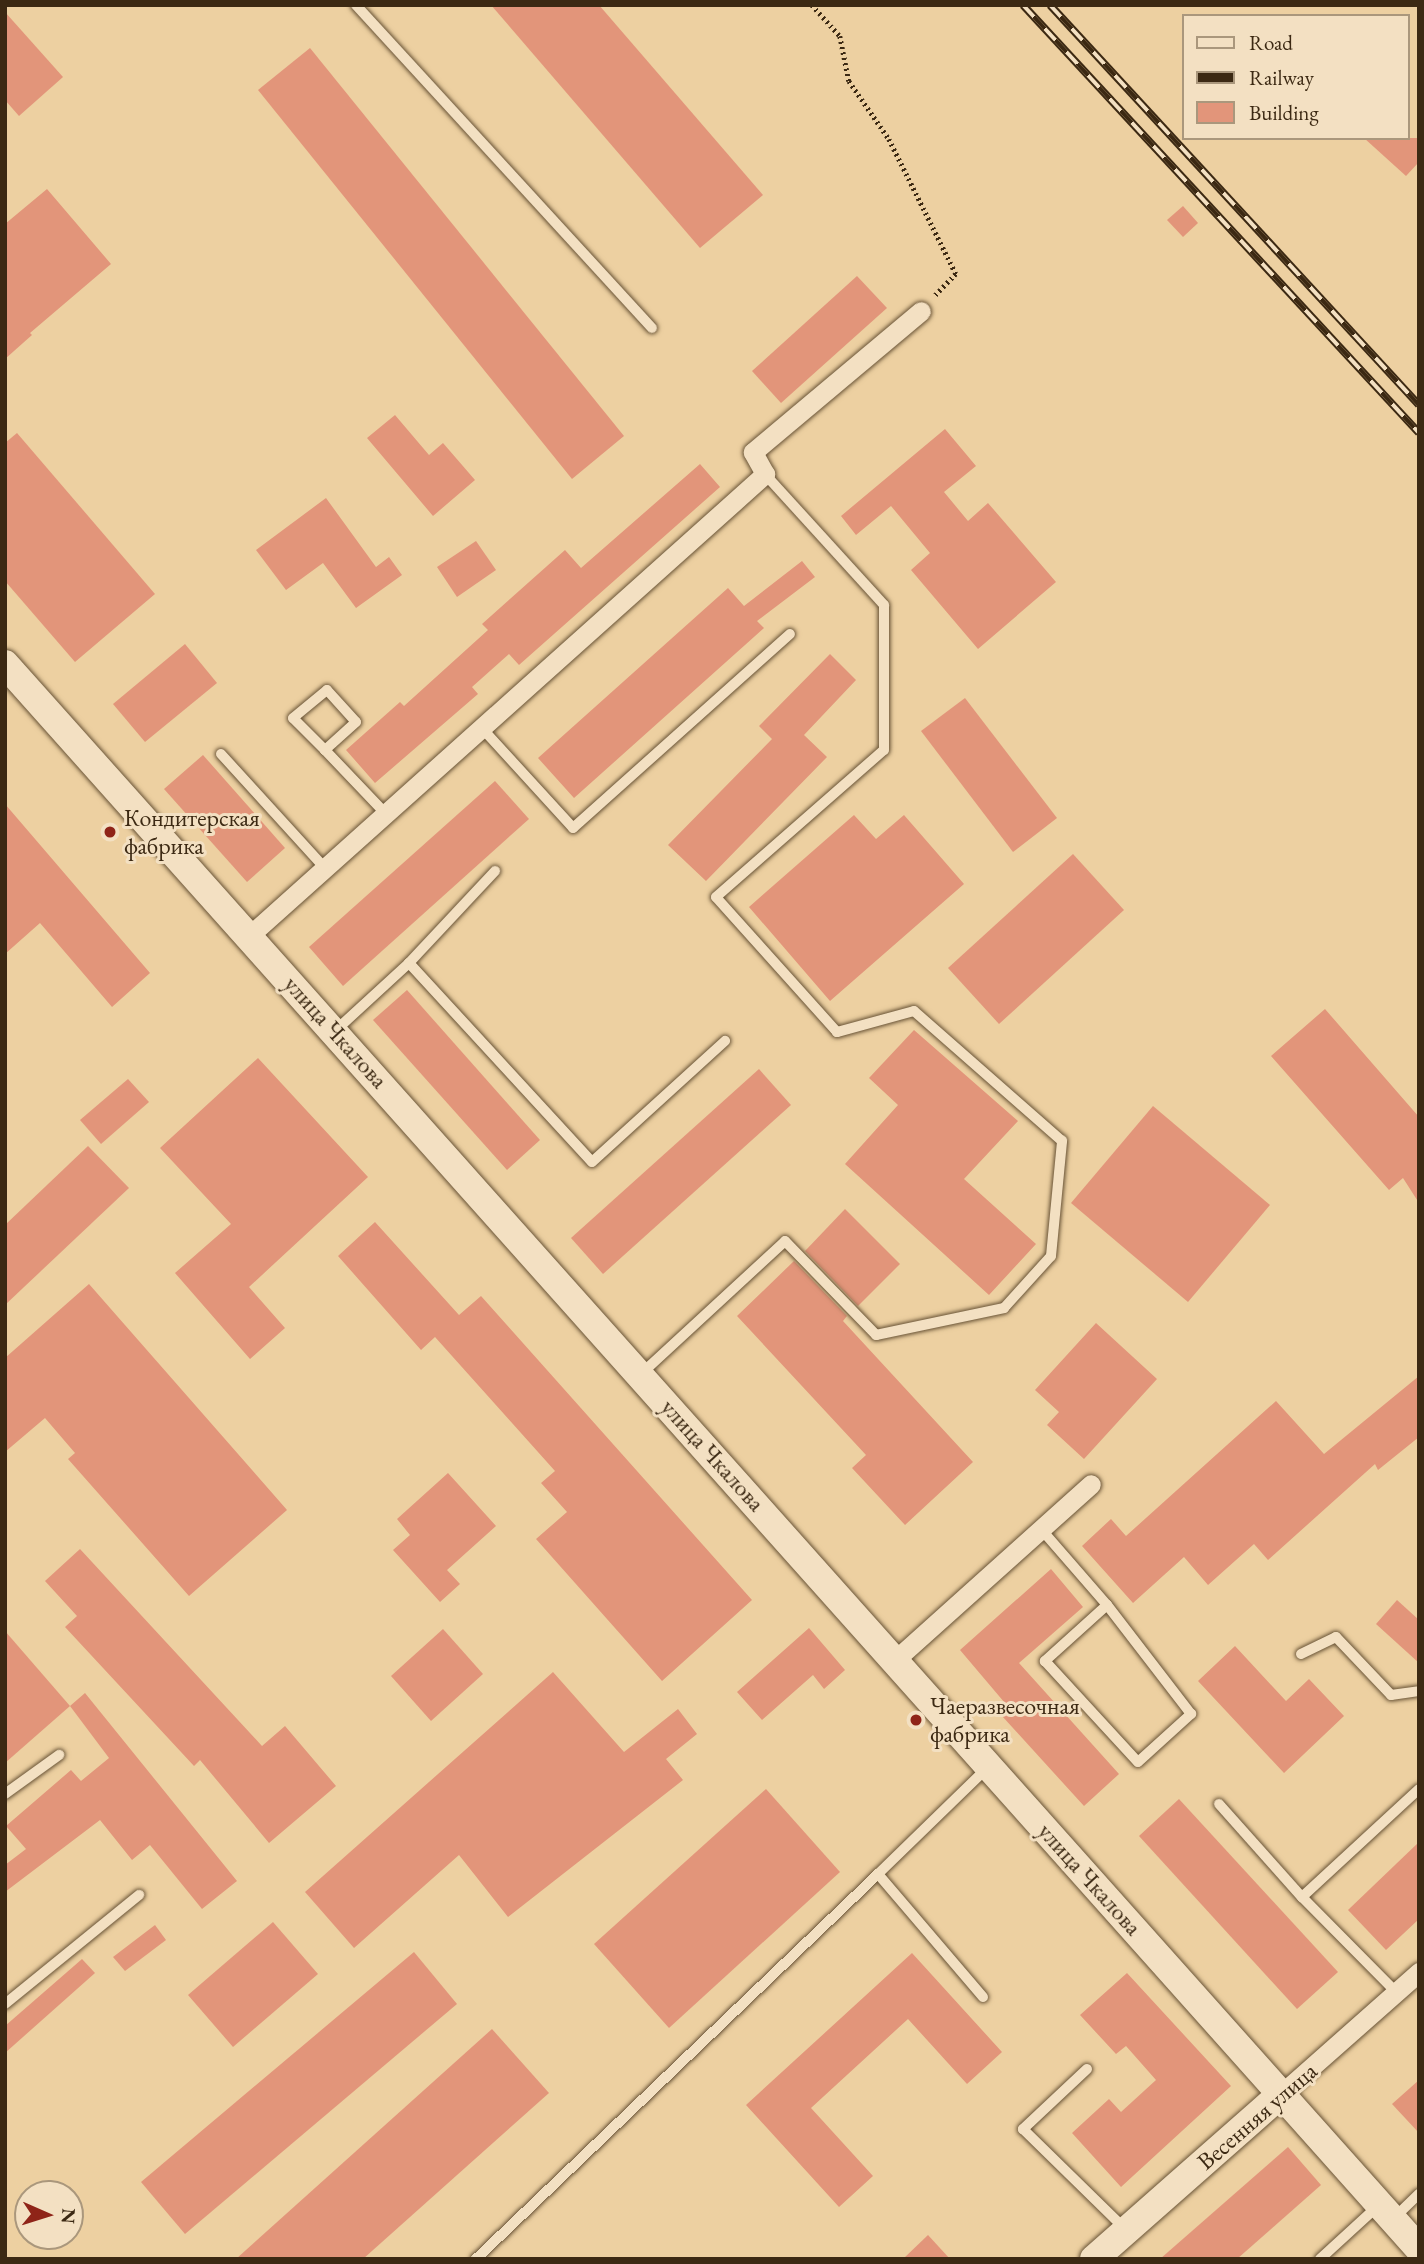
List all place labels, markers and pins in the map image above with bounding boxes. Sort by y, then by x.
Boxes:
place label: Кондитерская фабрика [124,804,260,860]
marker: Кондитерская фабрика [102,824,118,840]
place label: Чаеразвесочная фабрика [930,1692,1080,1748]
marker: Чаеразвесочная фабрика [908,1712,924,1728]

